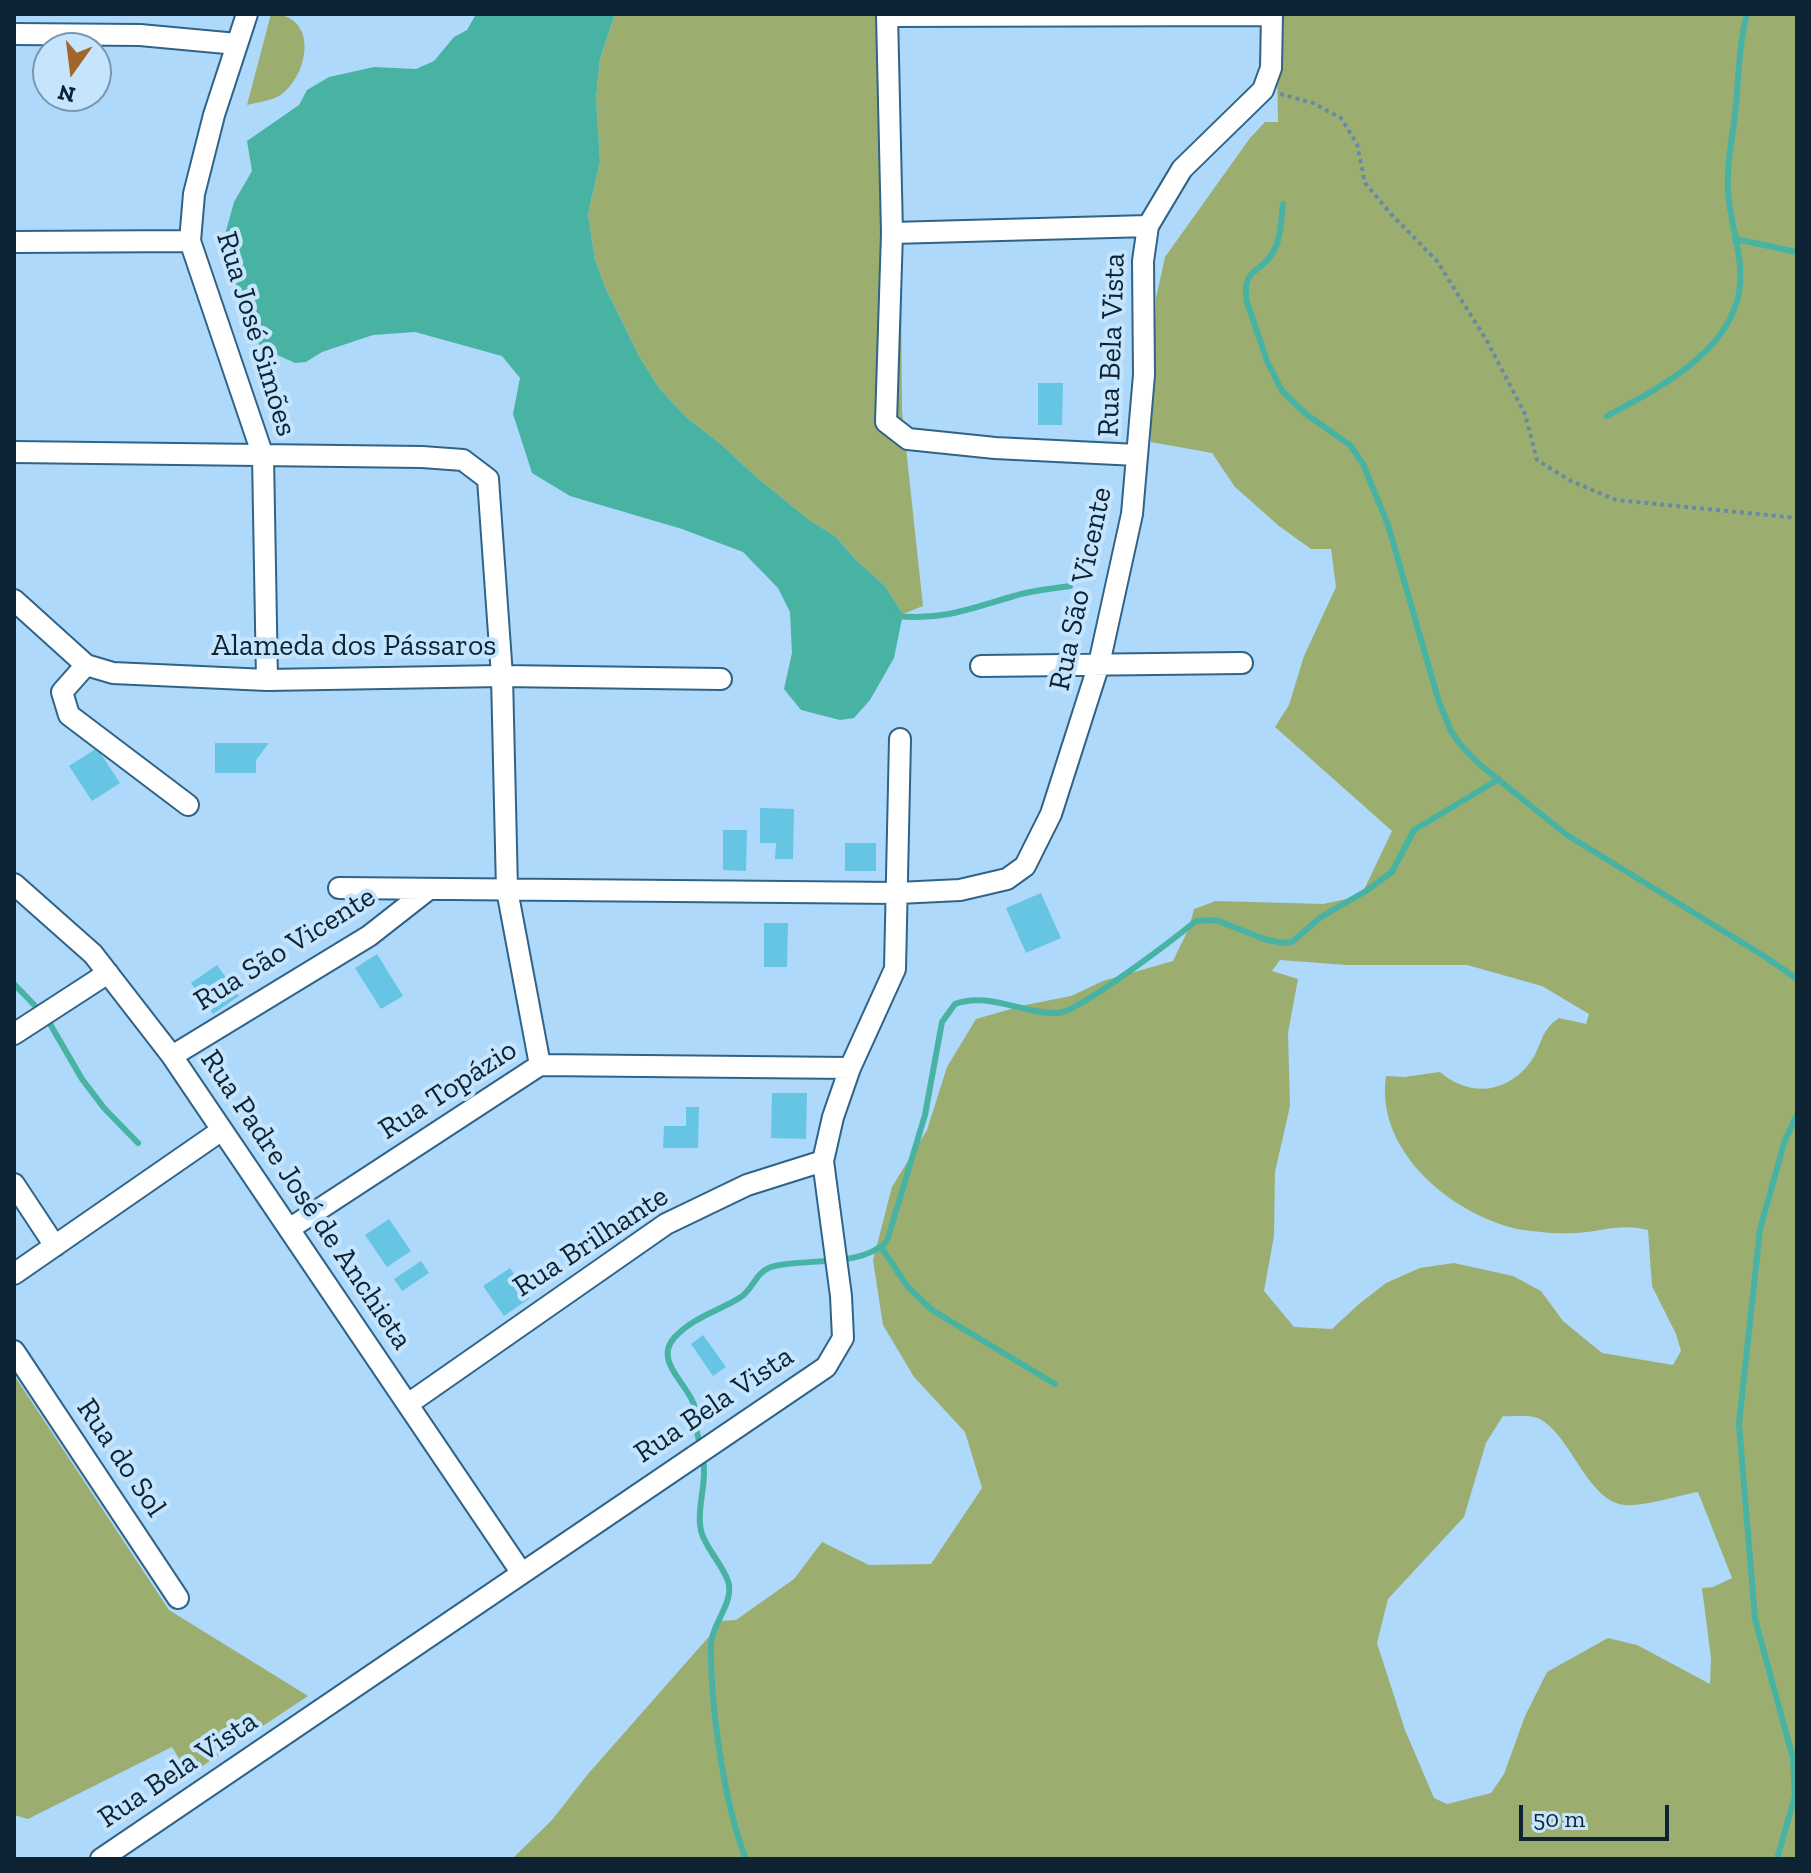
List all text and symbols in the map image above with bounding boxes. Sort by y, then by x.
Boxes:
north arrow [32,32,112,112]
text: N [55,79,78,109]
street label: Rua José Simões [208,227,304,441]
street label: Rua Bela Vista [1091,252,1133,438]
street label: Rua São Vicente [1042,484,1120,694]
street label: Alameda dos Pássaros [212,628,496,664]
street label: Rua São Vicente [188,879,382,1019]
street label: Rua Topázio [372,1032,524,1148]
street label: Rua Padre José de Anchieta [192,1043,420,1357]
street label: Rua Brilhante [507,1179,675,1305]
street label: Rua Bela Vista [628,1339,800,1471]
street label: Rua do Sol [68,1392,174,1524]
street label: Rua Bela Vista [92,1704,264,1836]
scale bar [1523,1789,1673,1839]
text: 50 m [1533,1804,1585,1833]

